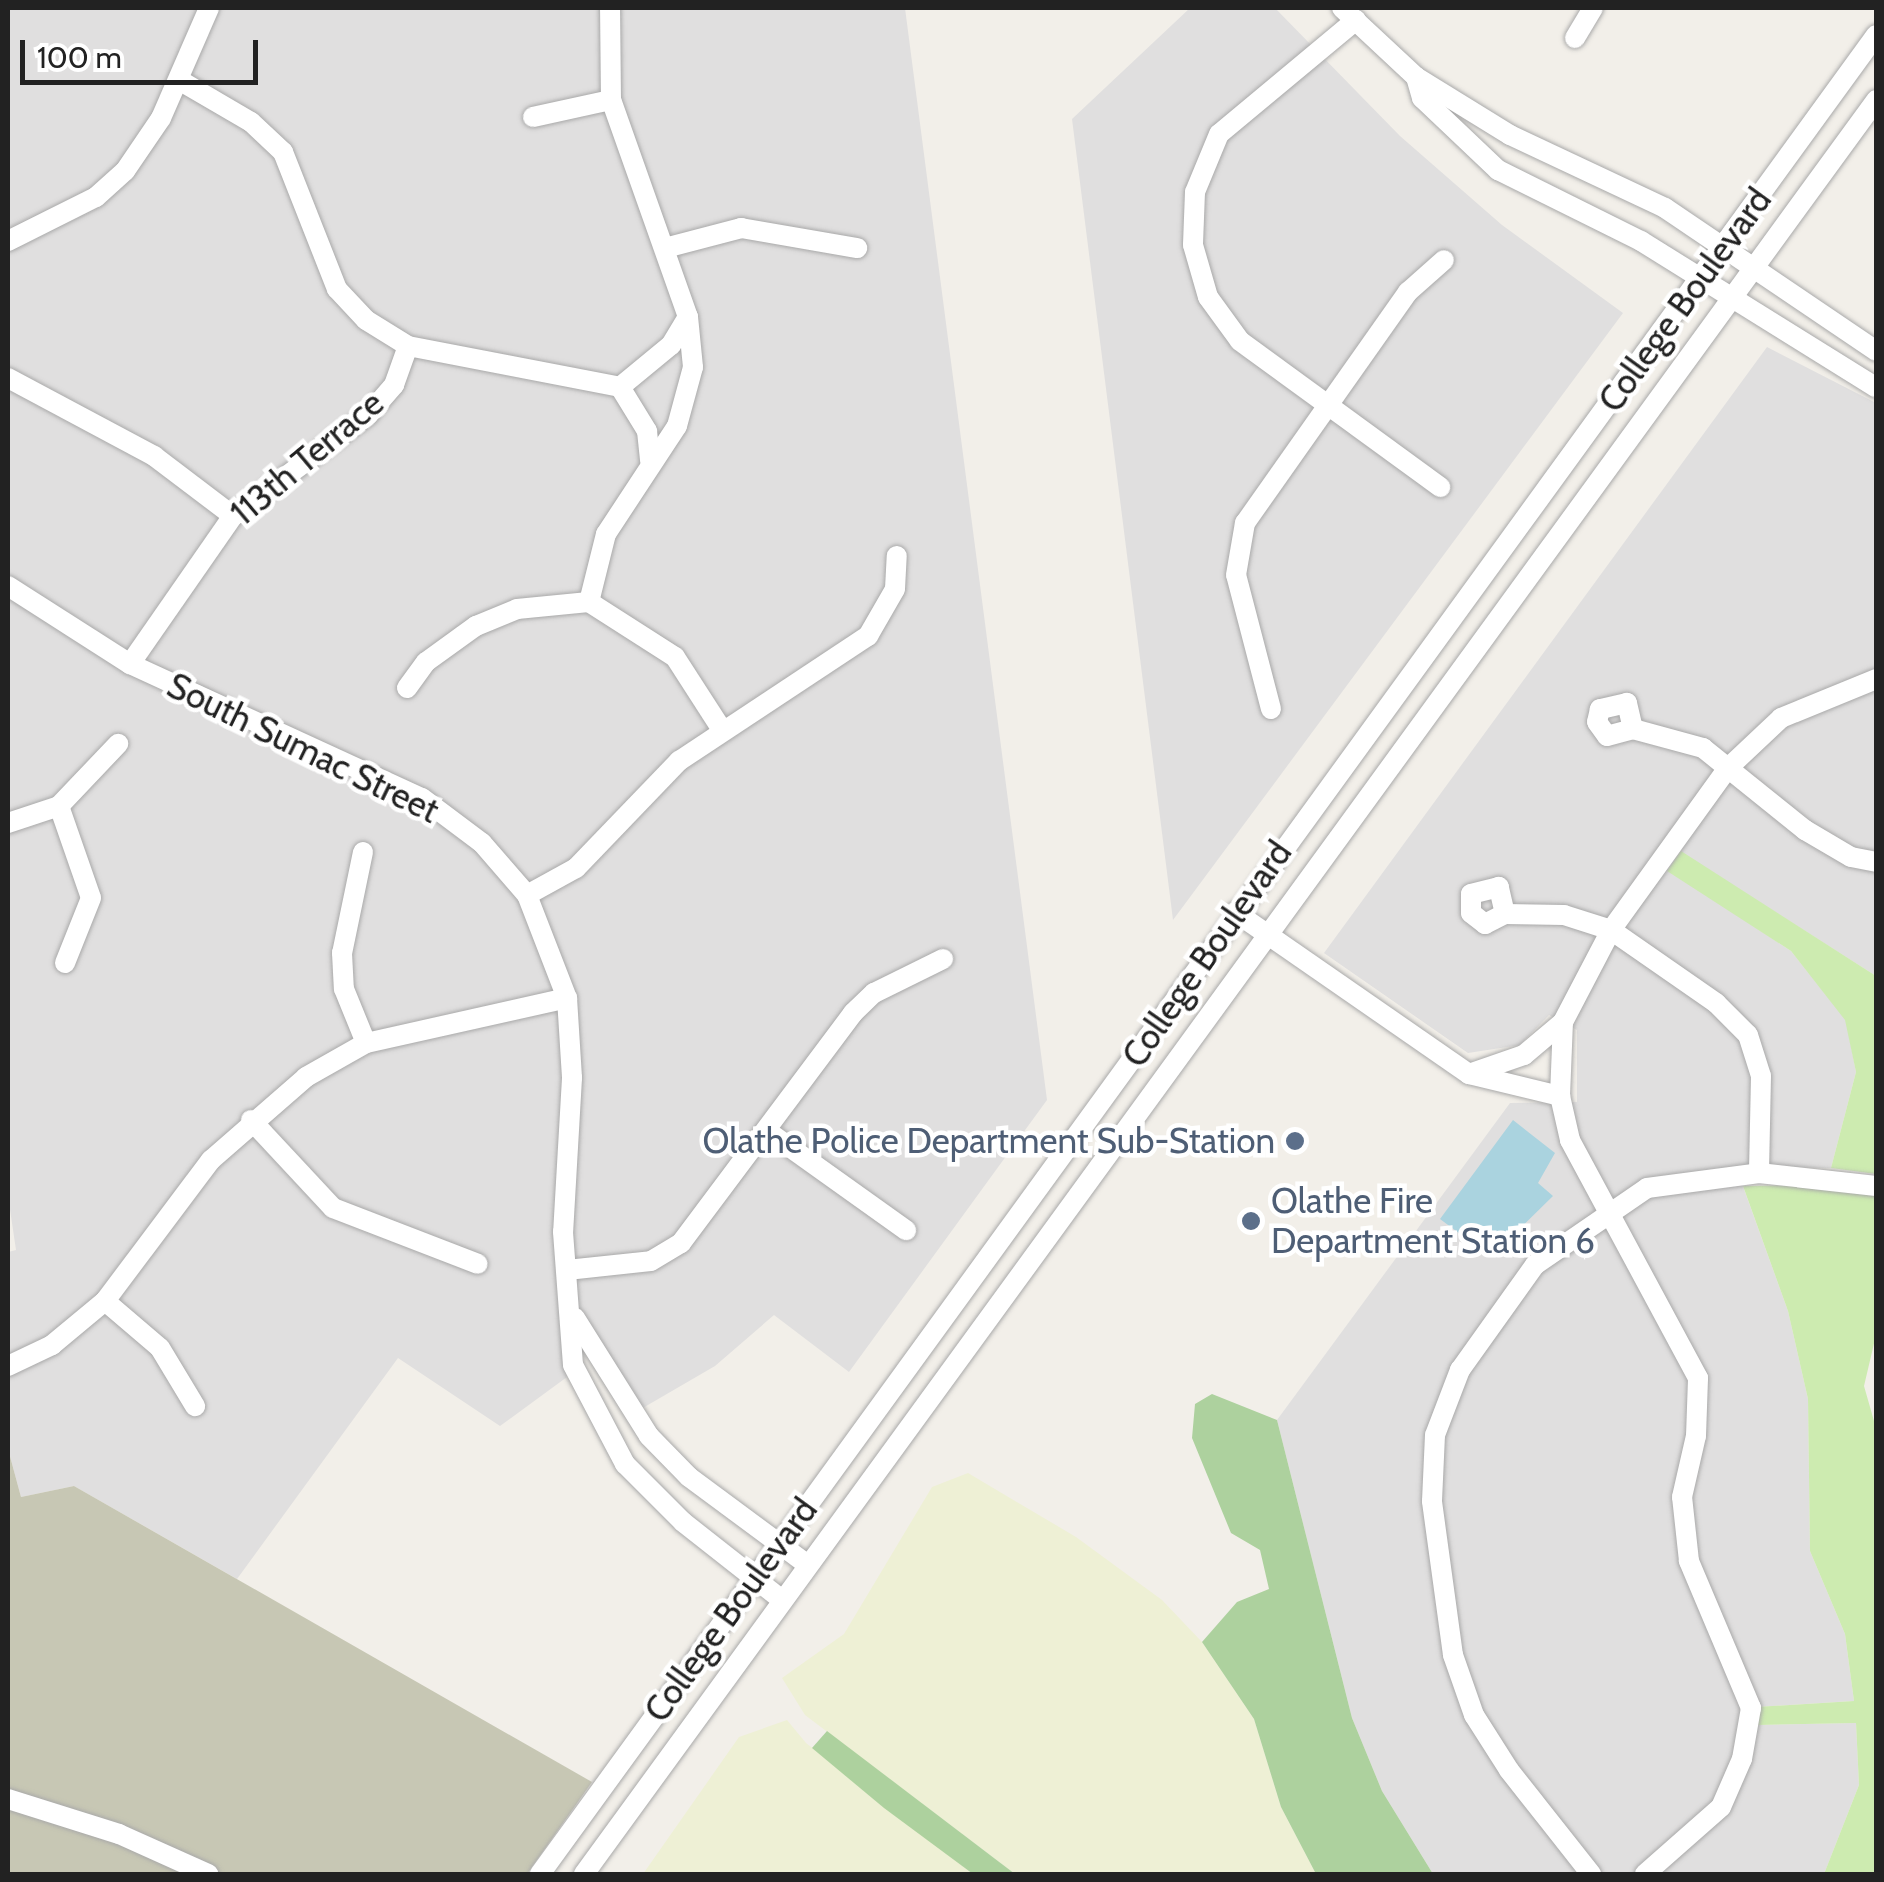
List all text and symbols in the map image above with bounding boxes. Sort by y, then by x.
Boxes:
scale bar [25,20,262,82]
text: 100 m [37,39,122,76]
street label: College Boulevard [1590,180,1780,420]
street label: 113th Terrace [222,382,392,534]
street label: South Sumac Street [161,664,445,832]
street label: College Boulevard [1114,833,1300,1075]
place label: Olathe Police Department Sub-Station [703,1120,1275,1162]
marker: Olathe Police Department Sub-Station [1284,1130,1306,1152]
place label: Olathe Fire Department Station 6 [1271,1180,1595,1262]
marker: Olathe Fire Department Station 6 [1240,1210,1262,1232]
street label: College Boulevard [636,1490,826,1730]

